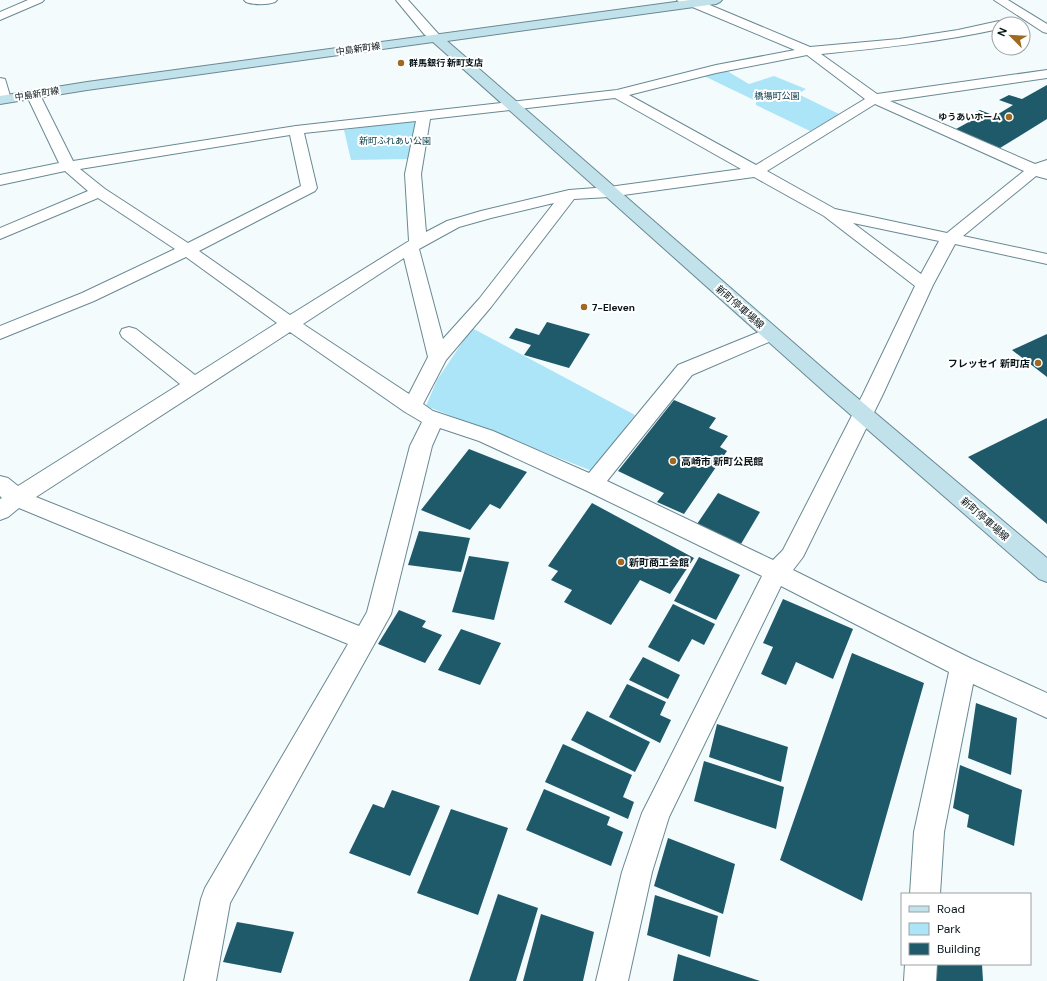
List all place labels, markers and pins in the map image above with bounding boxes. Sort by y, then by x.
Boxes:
place label: 群馬銀行 新町支店 [409,57,483,69]
marker: 群馬銀行 新町支店 [396,58,406,68]
place label: ゆうあいホーム [938,111,1001,123]
marker: ゆうあいホーム [1004,112,1014,122]
place label: 7-Eleven [592,301,635,314]
marker: 7-Eleven [579,302,589,312]
place label: フレッセイ 新町店 [948,357,1030,370]
marker: フレッセイ 新町店 [1033,358,1043,368]
place label: 高崎市 新町公民館 [681,455,763,468]
marker: 高崎市 新町公民館 [668,456,678,466]
place label: 新町商工会館 [629,556,689,569]
marker: 新町商工会館 [616,557,626,567]

